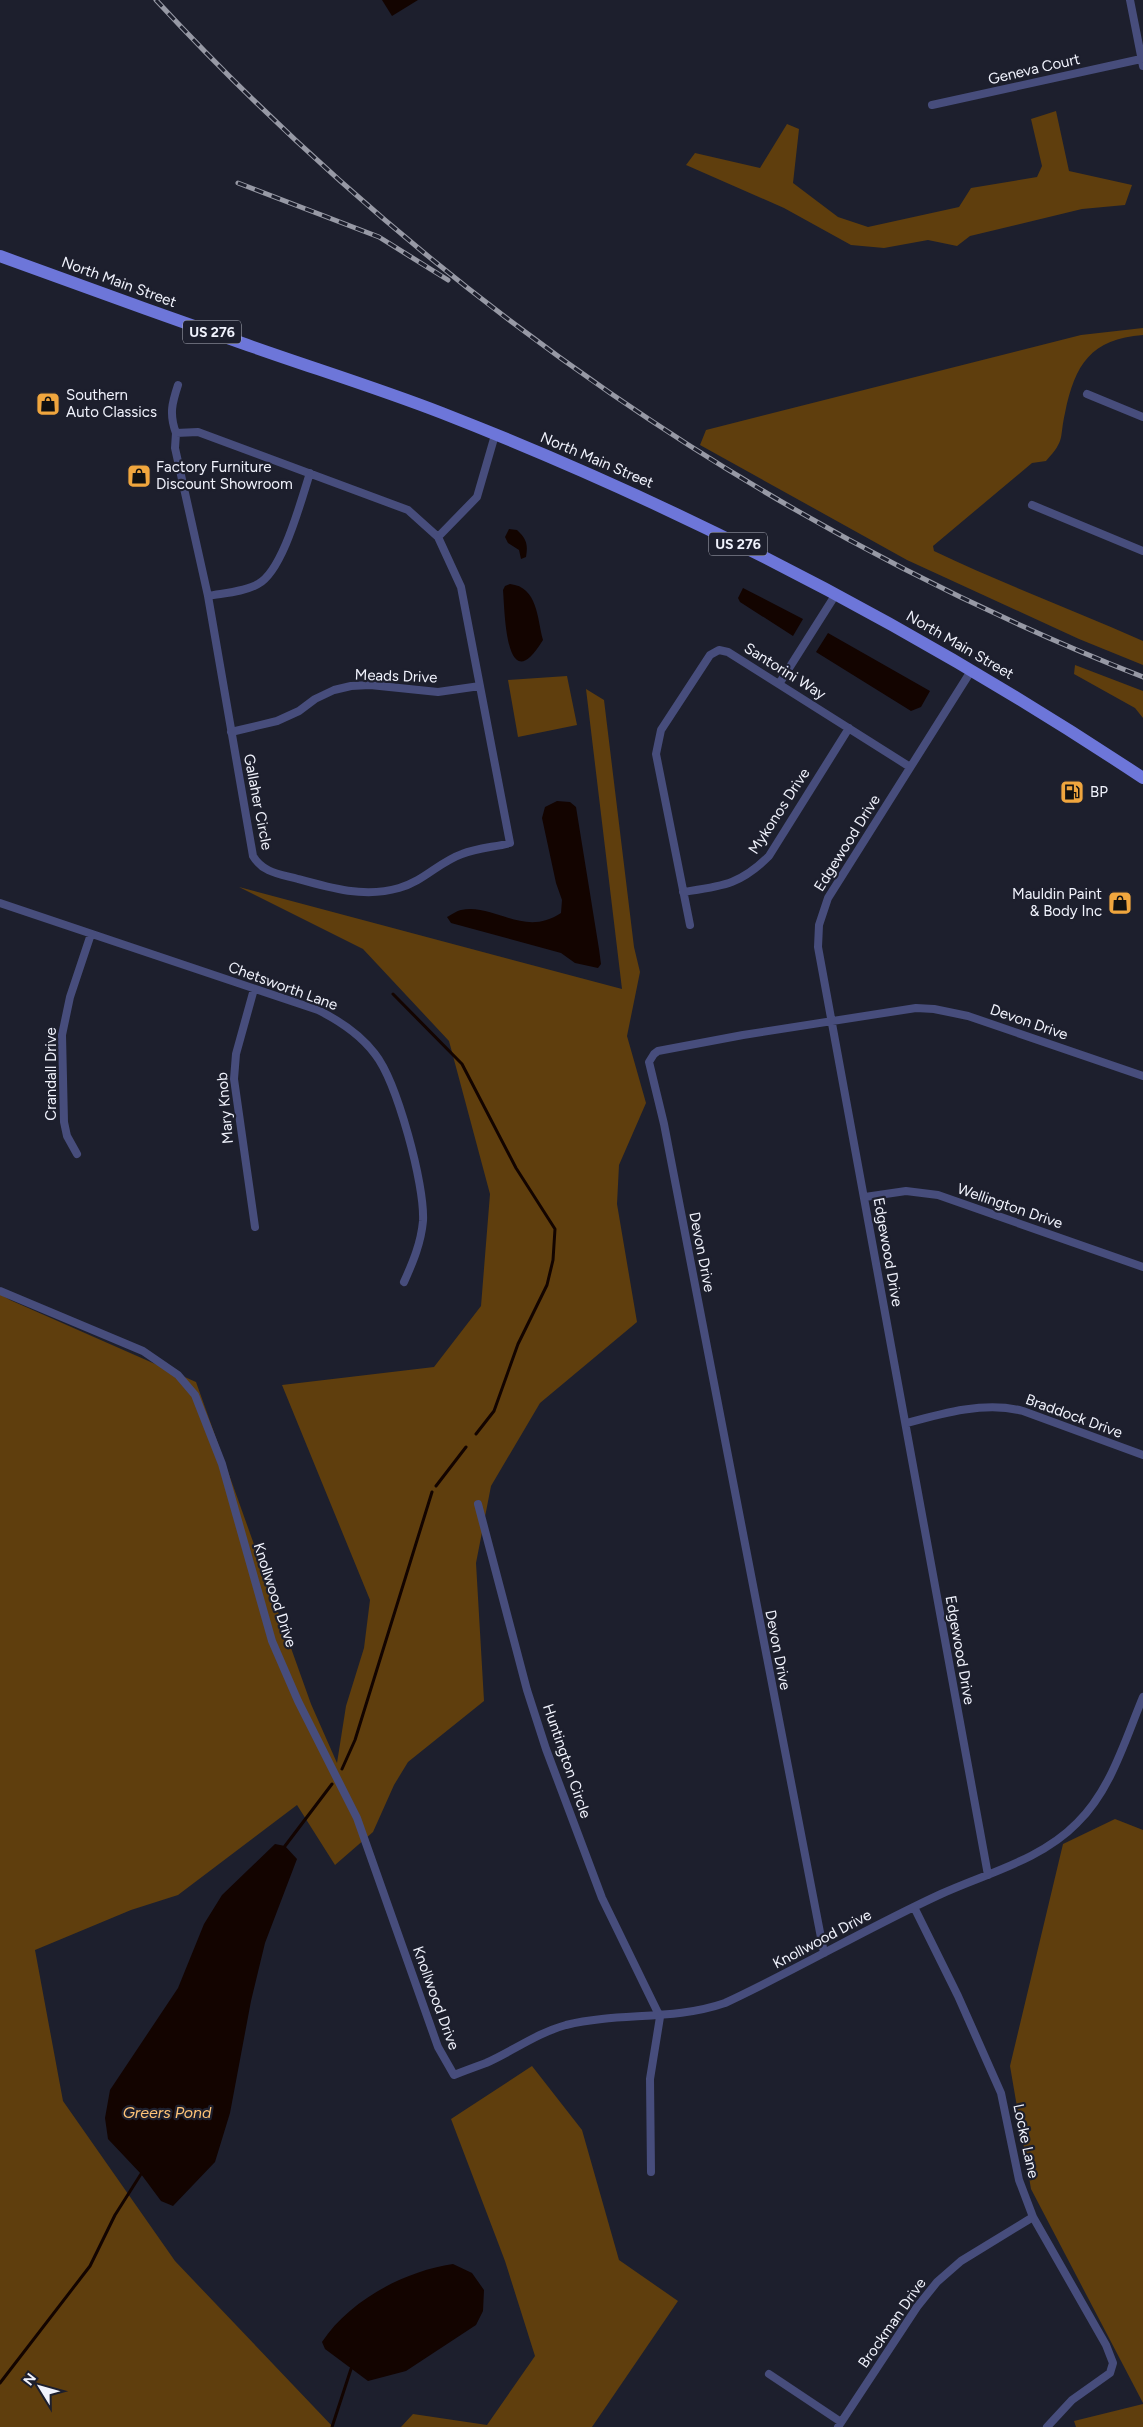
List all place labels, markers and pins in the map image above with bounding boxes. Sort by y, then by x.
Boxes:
place label: Southern Auto Classics [66,386,157,421]
shop icon: Southern Auto Classics [35,391,61,417]
place label: Factory Furniture Discount Showroom [156,458,293,493]
shop icon: Factory Furniture Discount Showroom [126,463,152,489]
fuel station icon: BP [1059,779,1085,805]
place label: BP [1090,783,1108,801]
place label: Mauldin Paint & Body Inc [1012,885,1102,920]
shop icon: Mauldin Paint & Body Inc [1107,890,1133,916]

